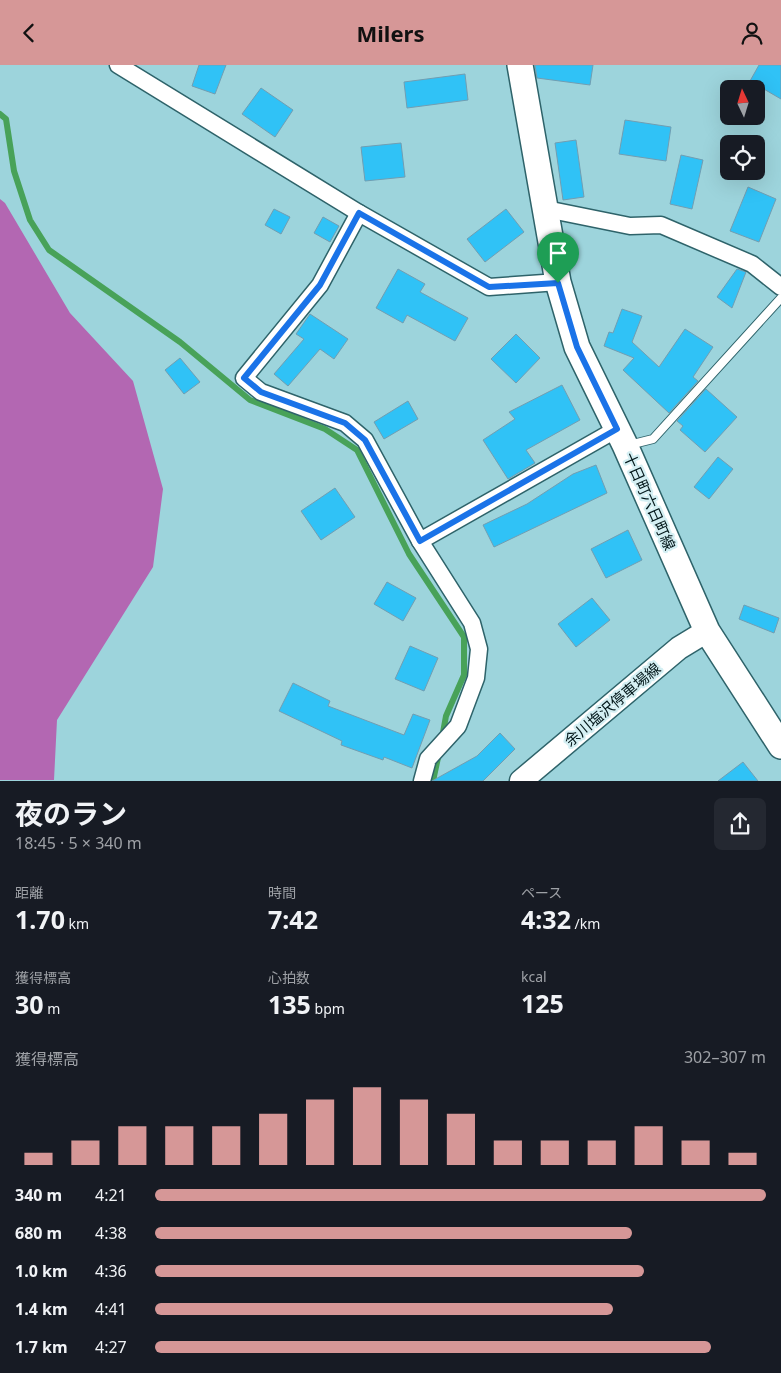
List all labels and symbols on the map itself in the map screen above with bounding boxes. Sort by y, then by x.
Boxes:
north arrow [720,80,765,125]
pin [537,232,579,283]
street label: 十日町六日町線 [620,449,680,553]
street label: 余川塩沢停車場線 [560,658,664,750]

